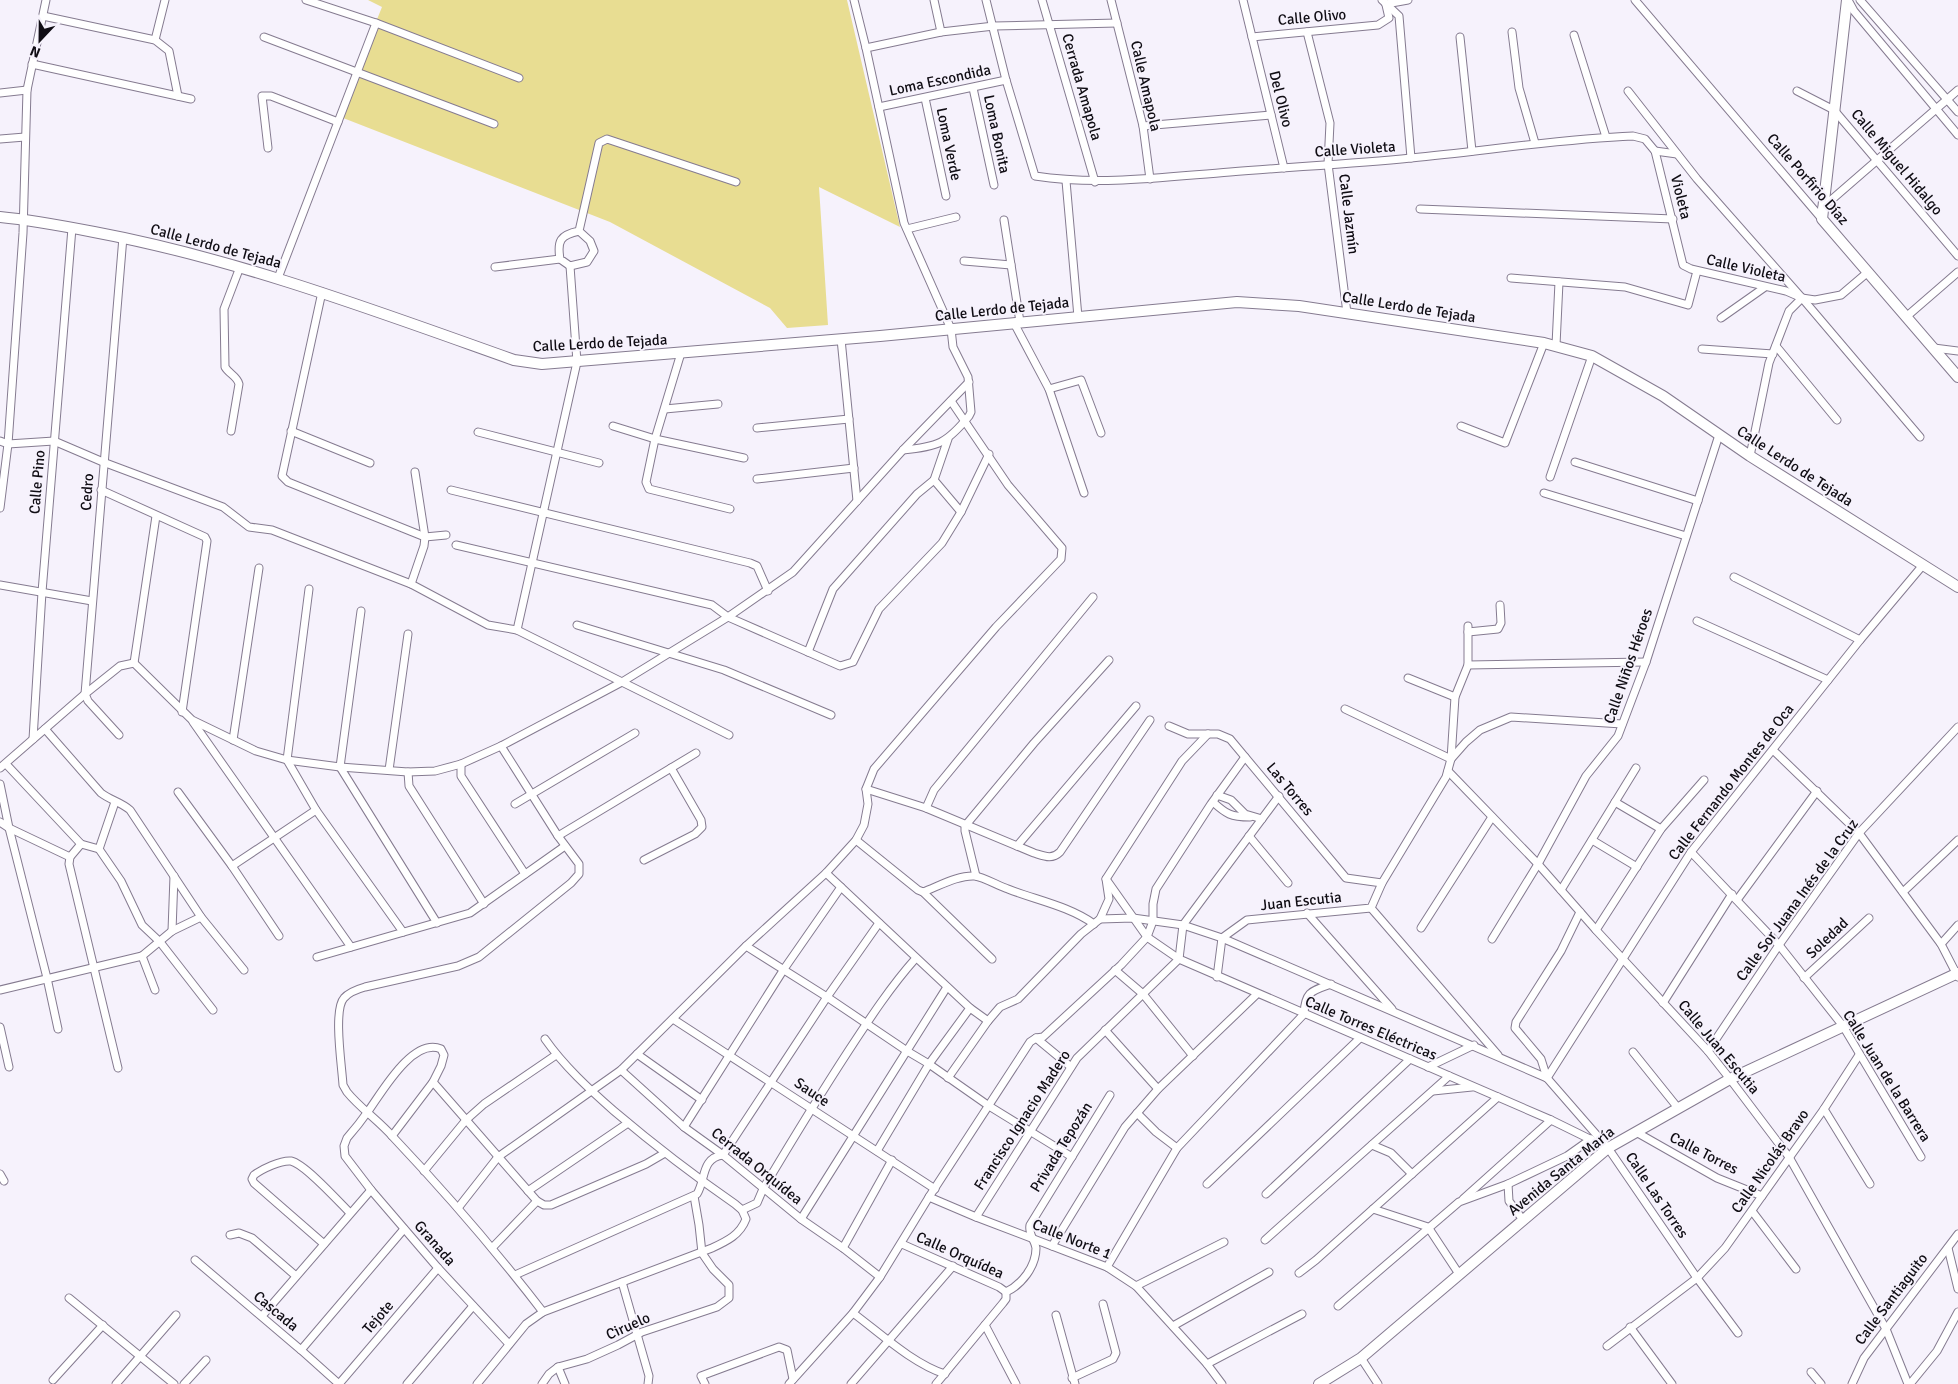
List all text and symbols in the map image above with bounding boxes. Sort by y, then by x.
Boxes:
street label: Calle Olivo [1277,5,1347,29]
north arrow [15,15,65,65]
street label: Cerrada Amapola [1058,31,1106,143]
street label: Calle Amapola [1127,39,1165,133]
text: N [28,42,43,61]
street label: Loma Escondida [887,60,993,100]
street label: Del Olivo [1265,69,1297,129]
street label: Loma Bonita [980,93,1014,175]
street label: Calle Miguel Hidalgo [1847,105,1947,219]
street label: Loma Verde [932,106,966,182]
street label: Calle Porfirio Díaz [1763,130,1853,229]
street label: Calle Violeta [1314,137,1396,161]
street label: Calle Jazmín [1335,173,1363,255]
street label: Violeta [1667,173,1695,221]
street label: Calle Lerdo de Tejada [149,220,283,272]
street label: Calle Violeta [1705,250,1787,286]
street label: Calle Lerdo de Tejada [1341,288,1477,326]
street label: Calle Lerdo de Tejada [934,293,1070,325]
street label: Calle Lerdo de Tejada [532,330,668,356]
street label: Calle Lerdo de Tejada [1734,422,1856,510]
street label: Calle Pino [25,449,49,515]
street label: Cedro [77,473,97,511]
street label: Calle Niños Héroes [1600,606,1656,726]
street label: Calle Fernando Montes de Oca [1664,700,1798,864]
street label: Las Torres [1263,759,1318,820]
street label: Calle Sor Juana Inés de la Cruz [1732,815,1862,985]
street label: Juan Escutia [1260,888,1342,914]
street label: Soledad [1802,914,1852,962]
street label: Calle Torres Eléctricas [1302,992,1440,1064]
street label: Calle Juan Escutia [1674,996,1764,1098]
street label: Calle Juan de la Barrera [1839,1007,1935,1145]
street label: Francisco Ignacio Madero [970,1046,1074,1193]
street label: Sauce [791,1074,833,1110]
street label: Privada Tepozán [1026,1099,1096,1195]
street label: Calle Nicolás Bravo [1727,1105,1813,1216]
street label: Avenida Santa María [1504,1123,1618,1219]
street label: Cerrada Orquídea [708,1124,806,1208]
street label: Calle Torres [1667,1128,1742,1178]
street label: Calle Las Torres [1622,1149,1693,1242]
street label: Calle Norte 1 [1030,1215,1114,1263]
street label: Granada [411,1217,459,1269]
street label: Calle Orquídea [913,1228,1007,1282]
street label: Calle Santiaguito [1851,1250,1931,1348]
street label: Cascada [250,1287,302,1335]
street label: Tejote [359,1297,397,1337]
street label: Ciruelo [603,1308,653,1344]

